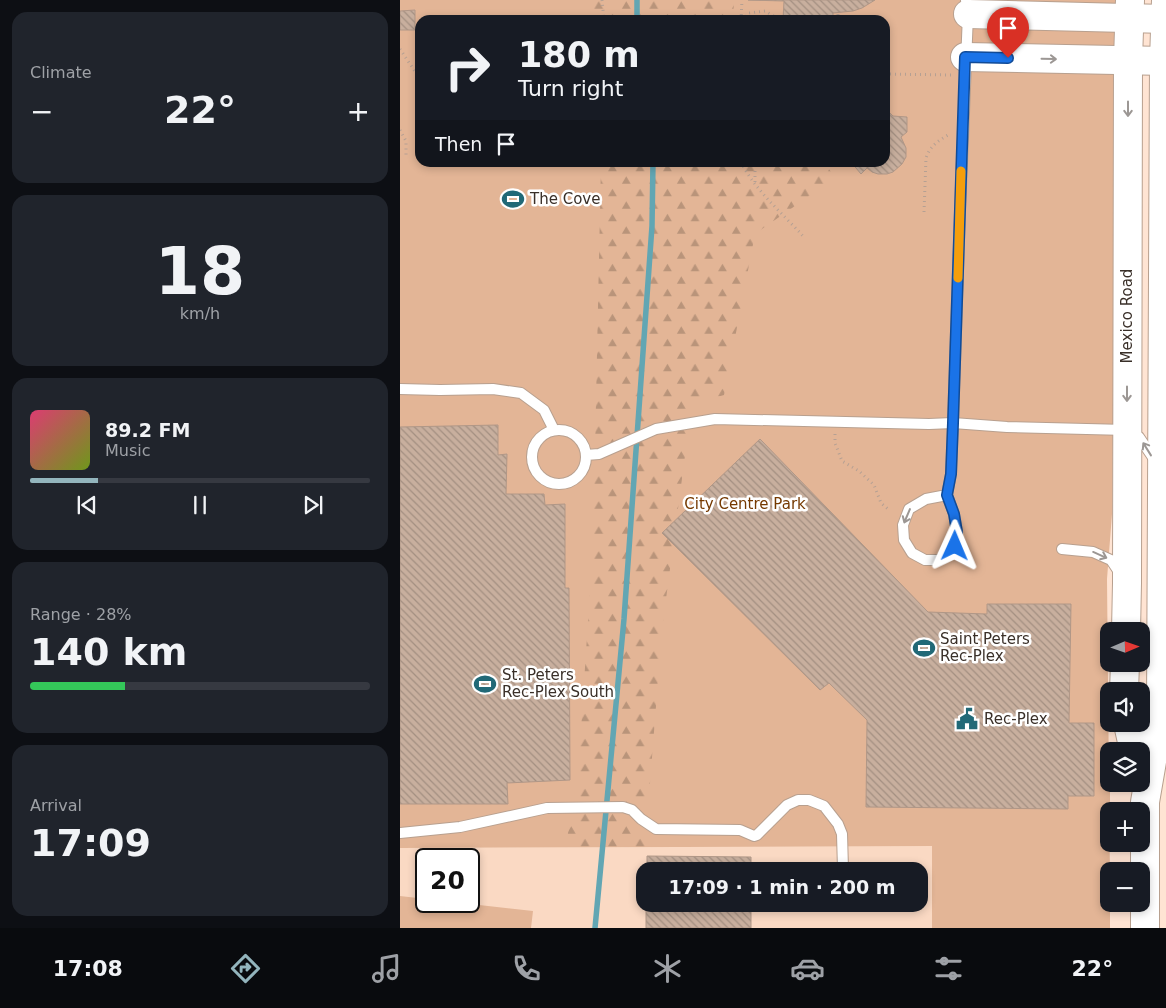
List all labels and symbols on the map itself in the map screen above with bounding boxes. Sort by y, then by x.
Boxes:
pin [987,7,1029,58]
one-way arrow [1040,54,1057,64]
one-way arrow [1123,100,1133,117]
sports icon: The Cove [500,186,526,212]
place label: The Cove [529,190,600,208]
street label: Mexico Road [1118,269,1136,363]
one-way arrow [1122,386,1132,402]
one-way arrow [1142,443,1152,457]
park label: City Centre Park [684,495,806,513]
one-way arrow [901,508,911,523]
position arrow [928,519,980,571]
one-way arrow [1092,551,1107,561]
north arrow [1100,622,1150,672]
place label: Saint Peters Rec-Plex [940,630,1030,665]
sports icon: Saint Peters Rec-Plex [911,635,937,661]
place label: St. Peters Rec-Plex South [502,666,614,701]
sports icon: St. Peters Rec-Plex South [472,671,498,697]
public building icon: Rec-Plex [954,706,980,732]
place label: Rec-Plex [984,710,1048,728]
speed limit sign: 20 [415,848,480,913]

